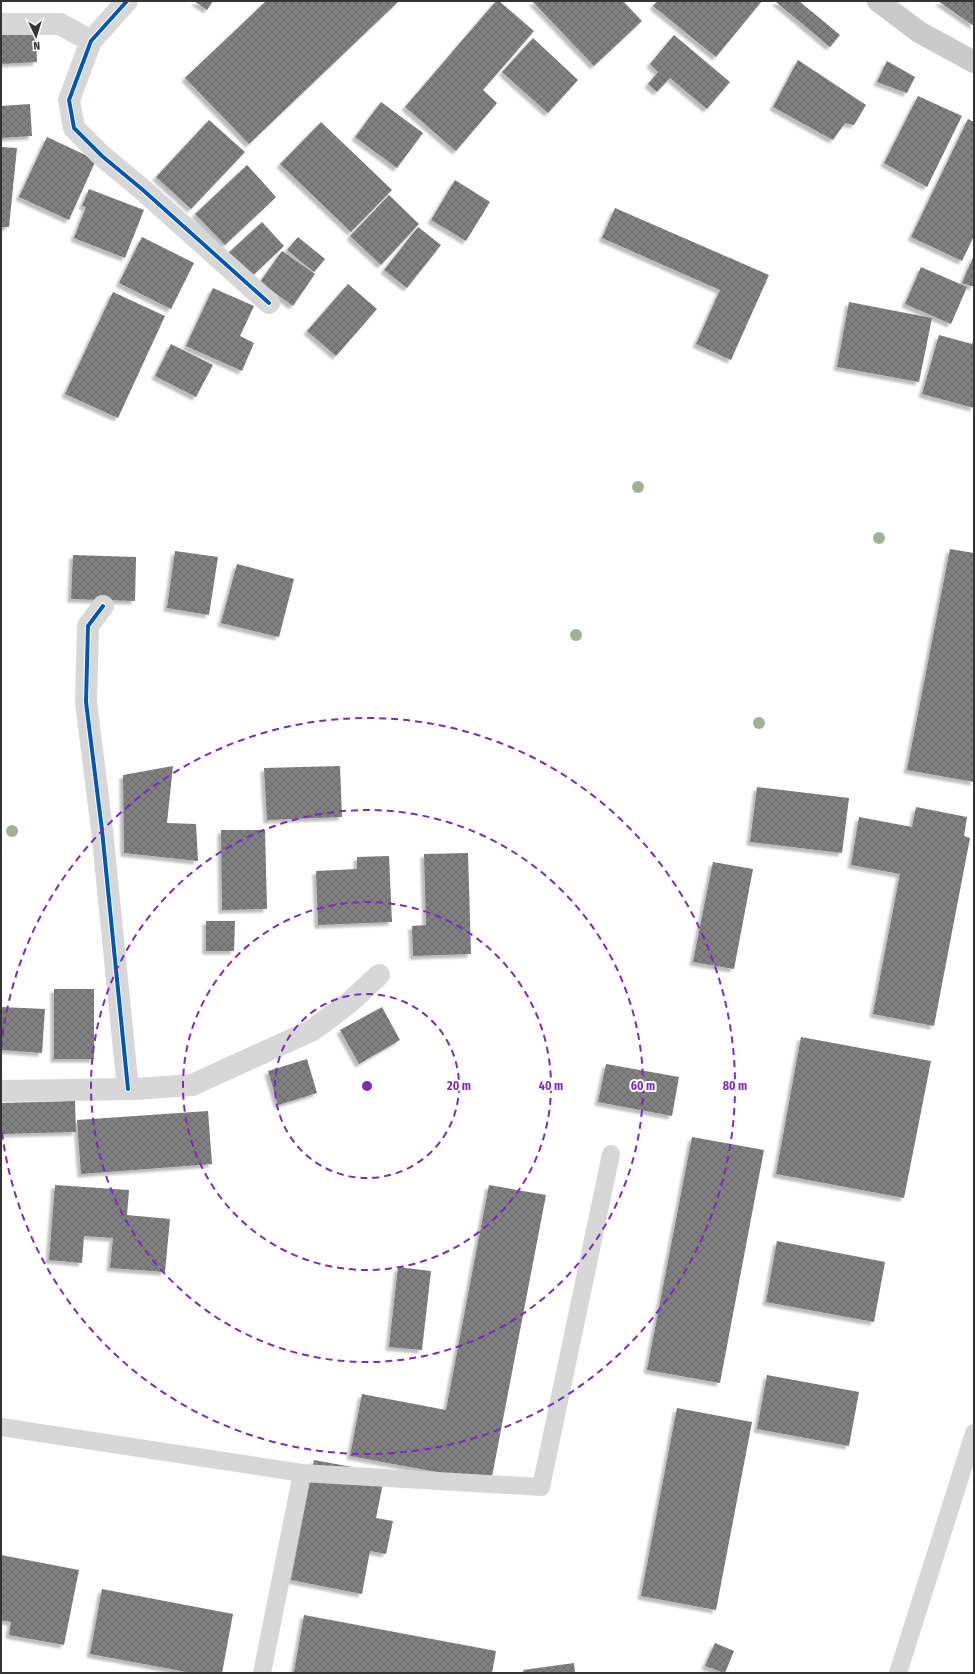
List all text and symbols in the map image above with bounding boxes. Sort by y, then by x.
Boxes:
north arrow [16,16,56,56]
text: N [33,39,40,52]
centre of rings [360,1079,374,1093]
text: 20 m [446,1079,471,1093]
text: 40 m [539,1079,563,1093]
text: 60 m [631,1079,655,1093]
text: 80 m [723,1079,747,1093]

